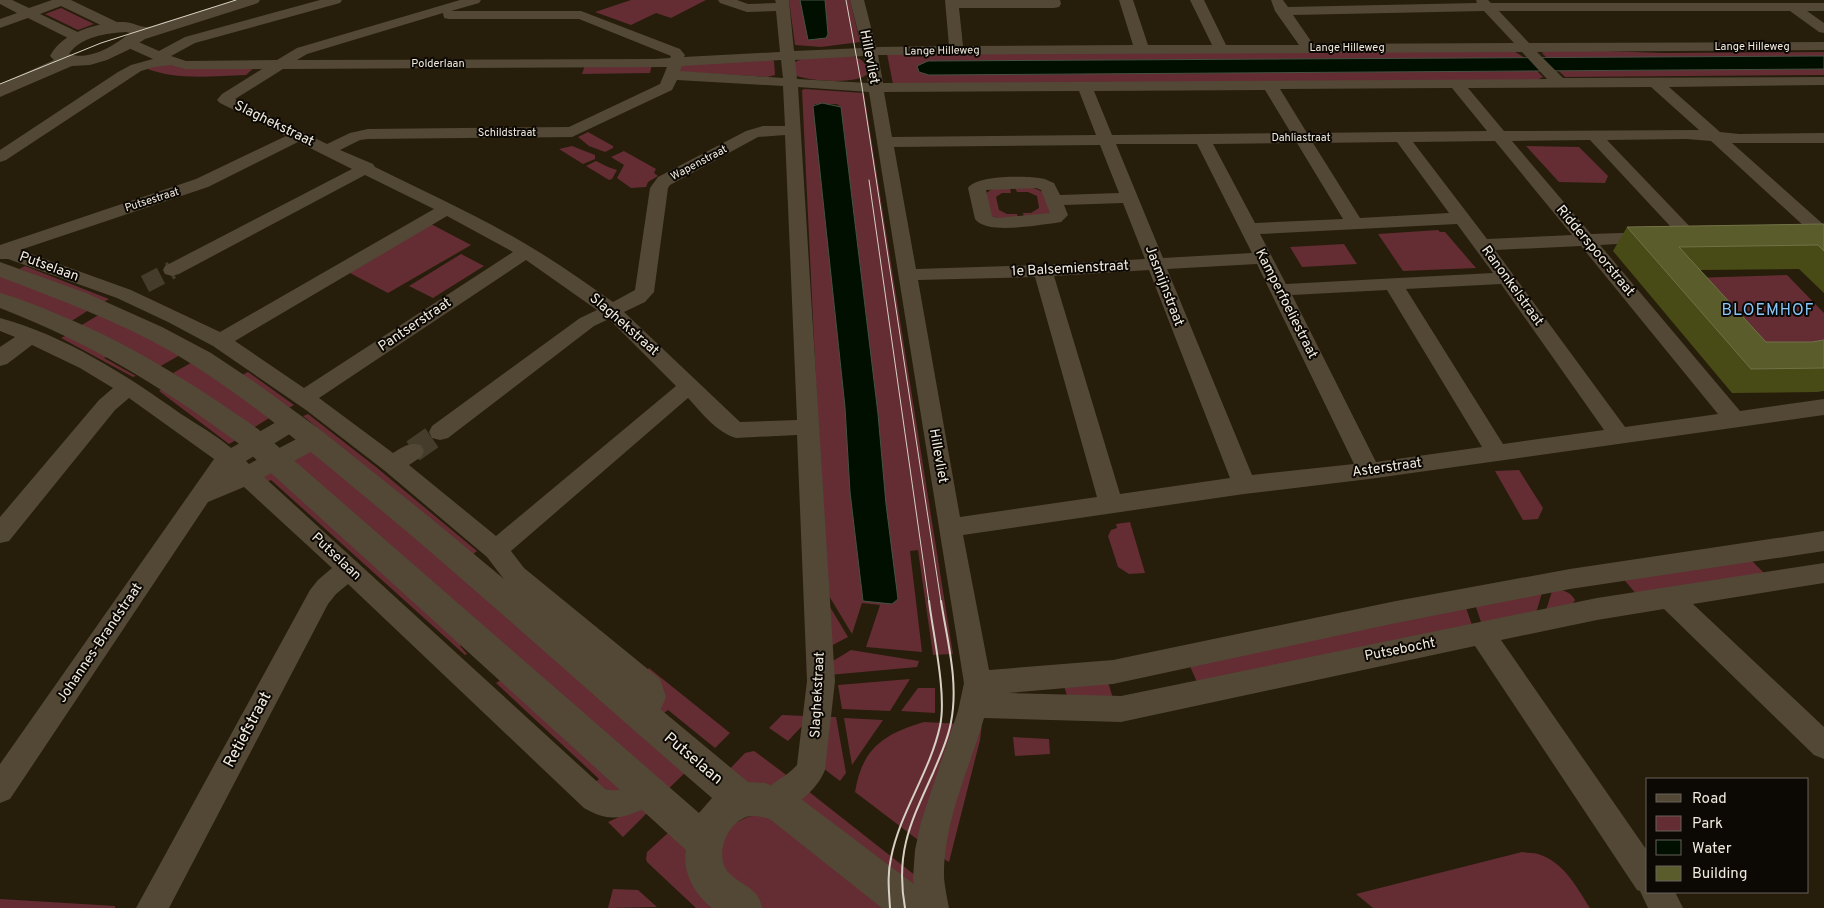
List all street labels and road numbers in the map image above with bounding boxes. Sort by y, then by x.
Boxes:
street label: Hillevliet [855,28,883,86]
street label: Lange Hilleweg [1714,40,1790,54]
street label: Lange Hilleweg [1309,41,1385,55]
street label: Lange Hilleweg [904,43,980,59]
street label: Polderlaan [411,57,465,71]
street label: Slaghekstraat [231,97,317,151]
street label: Schildstraat [478,126,536,140]
street label: Dahliastraat [1271,131,1331,145]
street label: Wapenstraat [668,142,730,184]
street label: Putsestraat [123,185,181,215]
street label: Ridderspoorstraat [1552,202,1638,300]
street label: Jasmijnstraat [1141,243,1187,329]
street label: Ranonkelstraat [1477,243,1547,329]
street label: Kamperfoeliestraat [1251,246,1321,362]
street label: Putselaan [17,248,81,286]
street label: 1e Balsemienstraat [1011,257,1129,281]
street label: Slaghekstraat [586,290,662,360]
street label: Pantserstraat [375,294,455,356]
street label: Hillevliet [925,427,951,485]
street label: Asterstraat [1351,455,1423,481]
street label: Putselaan [307,530,365,584]
street label: Johannes-Brandstraat [54,580,146,706]
street label: Putsebocht [1363,635,1437,665]
street label: Slaghekstraat [807,651,829,739]
street label: Retiefstraat [220,689,276,771]
street label: Putselaan [659,729,727,789]

